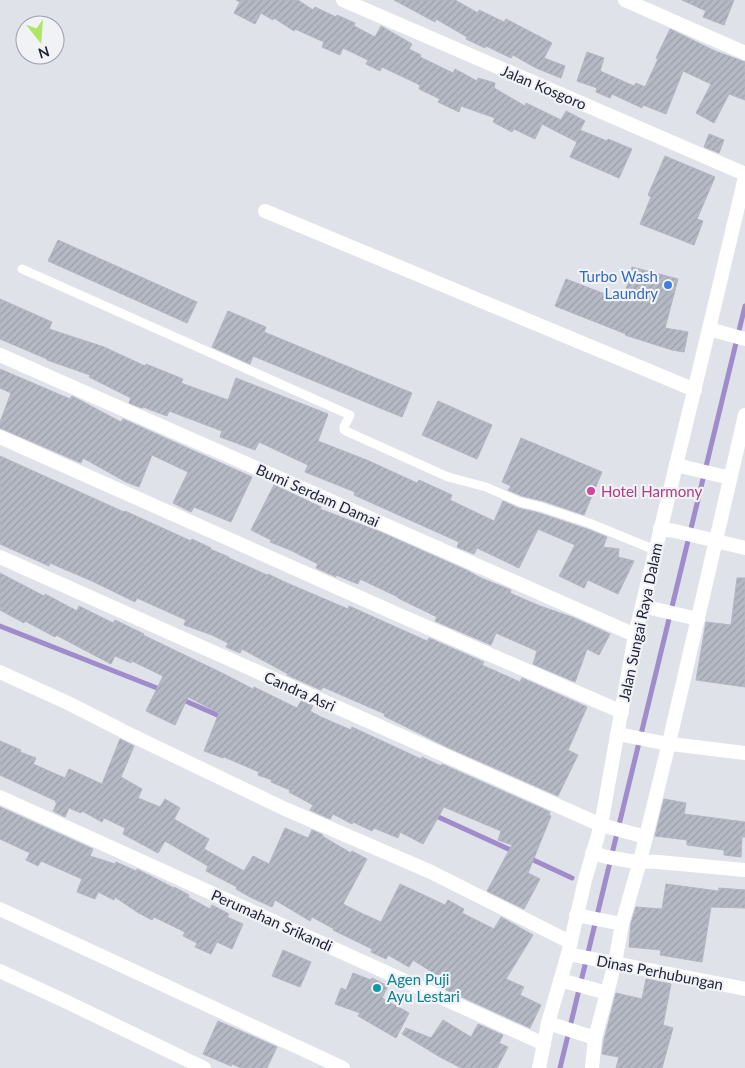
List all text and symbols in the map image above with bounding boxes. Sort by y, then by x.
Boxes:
north arrow [15,15,65,65]
text: N [36,43,52,63]
street label: Jalan Kosgoro [499,61,589,113]
place label: Turbo Wash Laundry [579,267,658,302]
marker: Turbo Wash Laundry [662,279,674,291]
street label: Bumi Serdam Damai [254,460,382,530]
place label: Hotel Harmony [601,482,702,500]
marker: Hotel Harmony [585,485,597,497]
street label: Jalan Sungai Raya Dalam [614,541,666,703]
street label: Candra Asri [262,667,338,715]
street label: Perumahan Srikandi [209,885,335,955]
street label: Dinas Perhubungan [595,951,725,993]
place label: Agen Puji Ayu Lestari [387,970,460,1005]
marker: Agen Puji Ayu Lestari [371,982,383,994]

